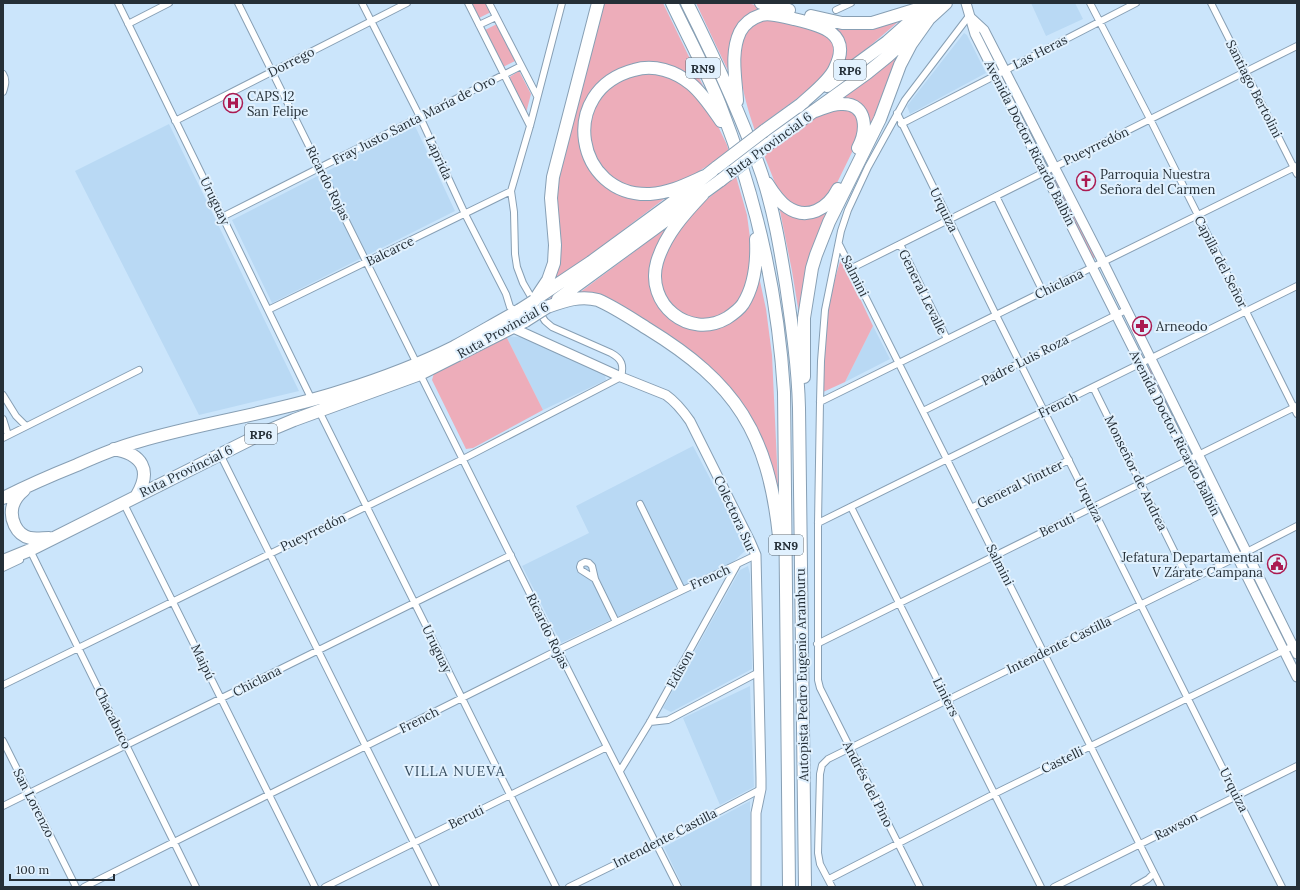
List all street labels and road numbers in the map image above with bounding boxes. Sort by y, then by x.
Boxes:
street label: Las Heras [1010,31,1070,73]
street label: Santiago Bertolini [1222,37,1286,141]
street label: Dorrego [265,43,318,81]
street label: Avenida Doctor Ricardo Balbín [980,56,1079,229]
road number: RN9 [686,58,720,78]
road number: RP6 [834,60,866,80]
street label: Fray Justo Santa María de Oro [330,71,499,169]
street label: Ruta Provincial 6 [723,108,815,182]
street label: Pueyrredón [1060,123,1132,169]
street label: Laprida [422,134,457,183]
street label: Ricardo Rojas [302,143,354,223]
street label: Uruguay [196,174,234,228]
street label: Urquiza [926,185,962,235]
street label: Capilla del Señor [1190,213,1252,312]
street label: Balcarce [363,232,417,270]
street label: General Levalle [895,247,951,337]
street label: Salmini [837,252,873,300]
street label: Chiclana [1032,265,1086,303]
street label: Ruta Provincial 6 [454,298,552,362]
street label: Padre Luis Roza [979,331,1072,389]
street label: Avenida Doctor Ricardo Balbín [1125,346,1224,519]
street label: French [1035,388,1081,422]
street label: Monseñor de Andrea [1101,413,1171,534]
road number: RP6 [245,424,277,444]
street label: Ruta Provincial 6 [136,441,236,501]
street label: General Vintter [974,456,1066,512]
street label: Colectora Sur [710,473,760,556]
street label: Urquiza [1071,475,1108,525]
street label: Pueyrredón [277,509,349,555]
street label: Beruti [1037,509,1078,541]
road number: RN9 [769,535,803,555]
street label: Salmini [982,541,1018,589]
street label: French [687,561,733,593]
street label: Autopista Pedro Eugenio Aramburu [792,568,812,783]
street label: Ricardo Rojas [522,591,574,671]
street label: Intendente Castilla [1004,612,1114,678]
street label: Uruguay [418,622,456,676]
street label: Maipú [187,641,219,683]
street label: Edison [663,647,697,691]
street label: Chiclana [230,661,284,700]
street label: Liniers [929,675,963,719]
street label: Chacabuco [91,684,135,752]
street label: French [396,703,442,737]
street label: Andrés del Pino [838,737,897,830]
street label: Castelli [1038,742,1086,777]
street label: Urquiza [1216,765,1253,815]
street label: San Lorenzo [9,766,59,841]
street label: Beruti [446,801,487,833]
street label: Intendente Castilla [610,804,720,872]
street label: Rawson [1151,808,1201,844]

